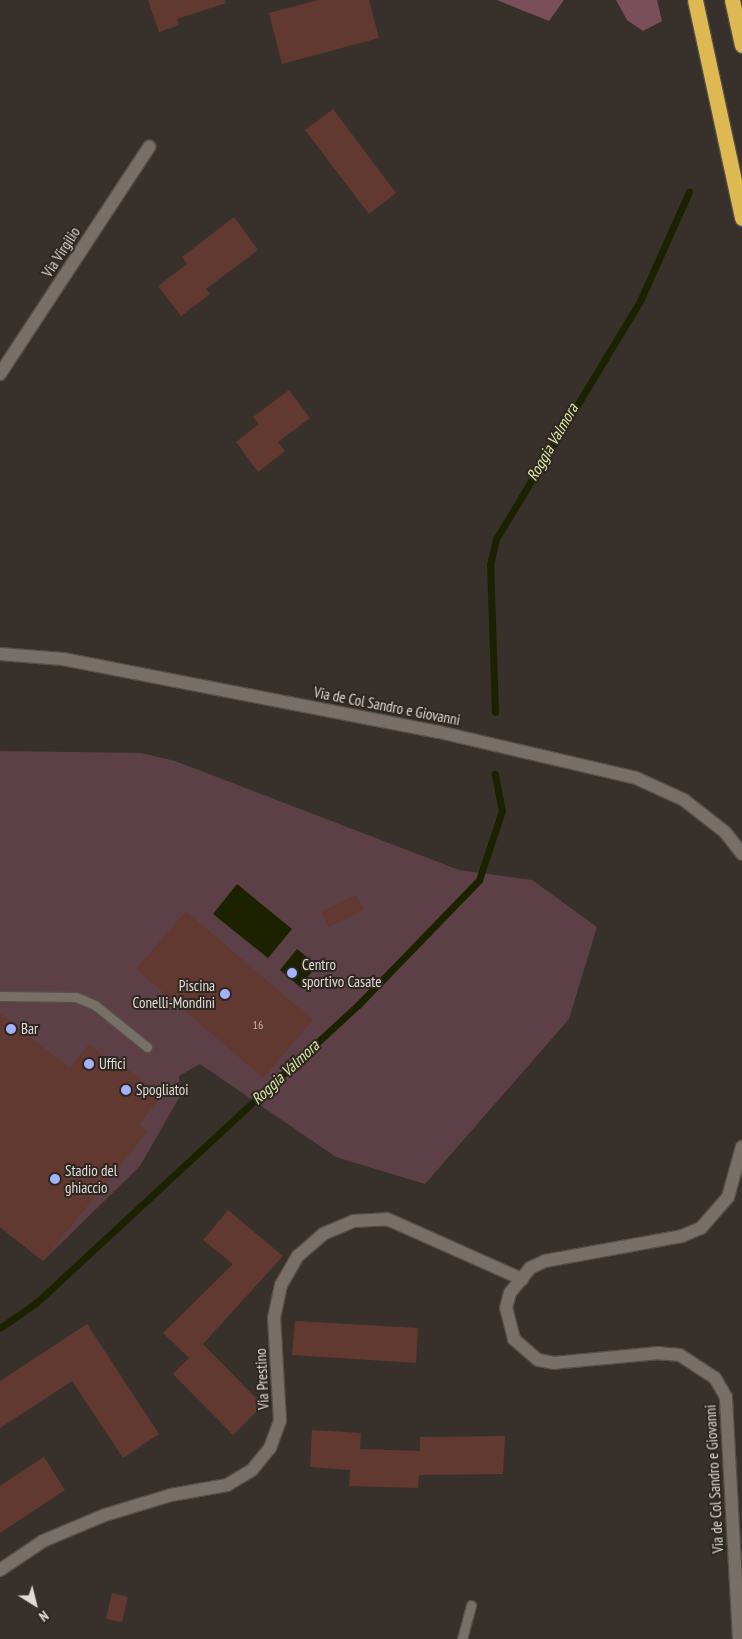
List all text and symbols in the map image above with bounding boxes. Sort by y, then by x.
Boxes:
street label: Via Virgilio [38,223,84,281]
water label: Roggia Valmora [522,400,582,484]
street label: Via de Col Sandro e Giovanni [312,683,462,729]
place label: Centro sportivo Casate [302,955,381,990]
marker: Centro sportivo Casate [286,967,298,979]
place label: Piscina Conelli-Mondini [132,976,215,1011]
marker: Piscina Conelli-Mondini [219,988,231,1000]
house number: 16 [253,1018,263,1032]
place label: Bar [21,1020,38,1038]
marker: Bar [5,1023,17,1035]
water label: Roggia Valmora [247,1036,323,1108]
place label: Uffici [99,1055,126,1073]
marker: Uffici [83,1058,95,1070]
place label: Spogliatoi [136,1081,188,1099]
marker: Spogliatoi [120,1084,132,1096]
place label: Stadio del ghiaccio [65,1161,117,1196]
marker: Stadio del ghiaccio [49,1173,61,1185]
street label: Via Prestino [251,1348,273,1410]
street label: Via de Col Sandro e Giovanni [701,1404,727,1554]
north arrow [10,1579,60,1629]
text: N [35,1607,52,1626]

